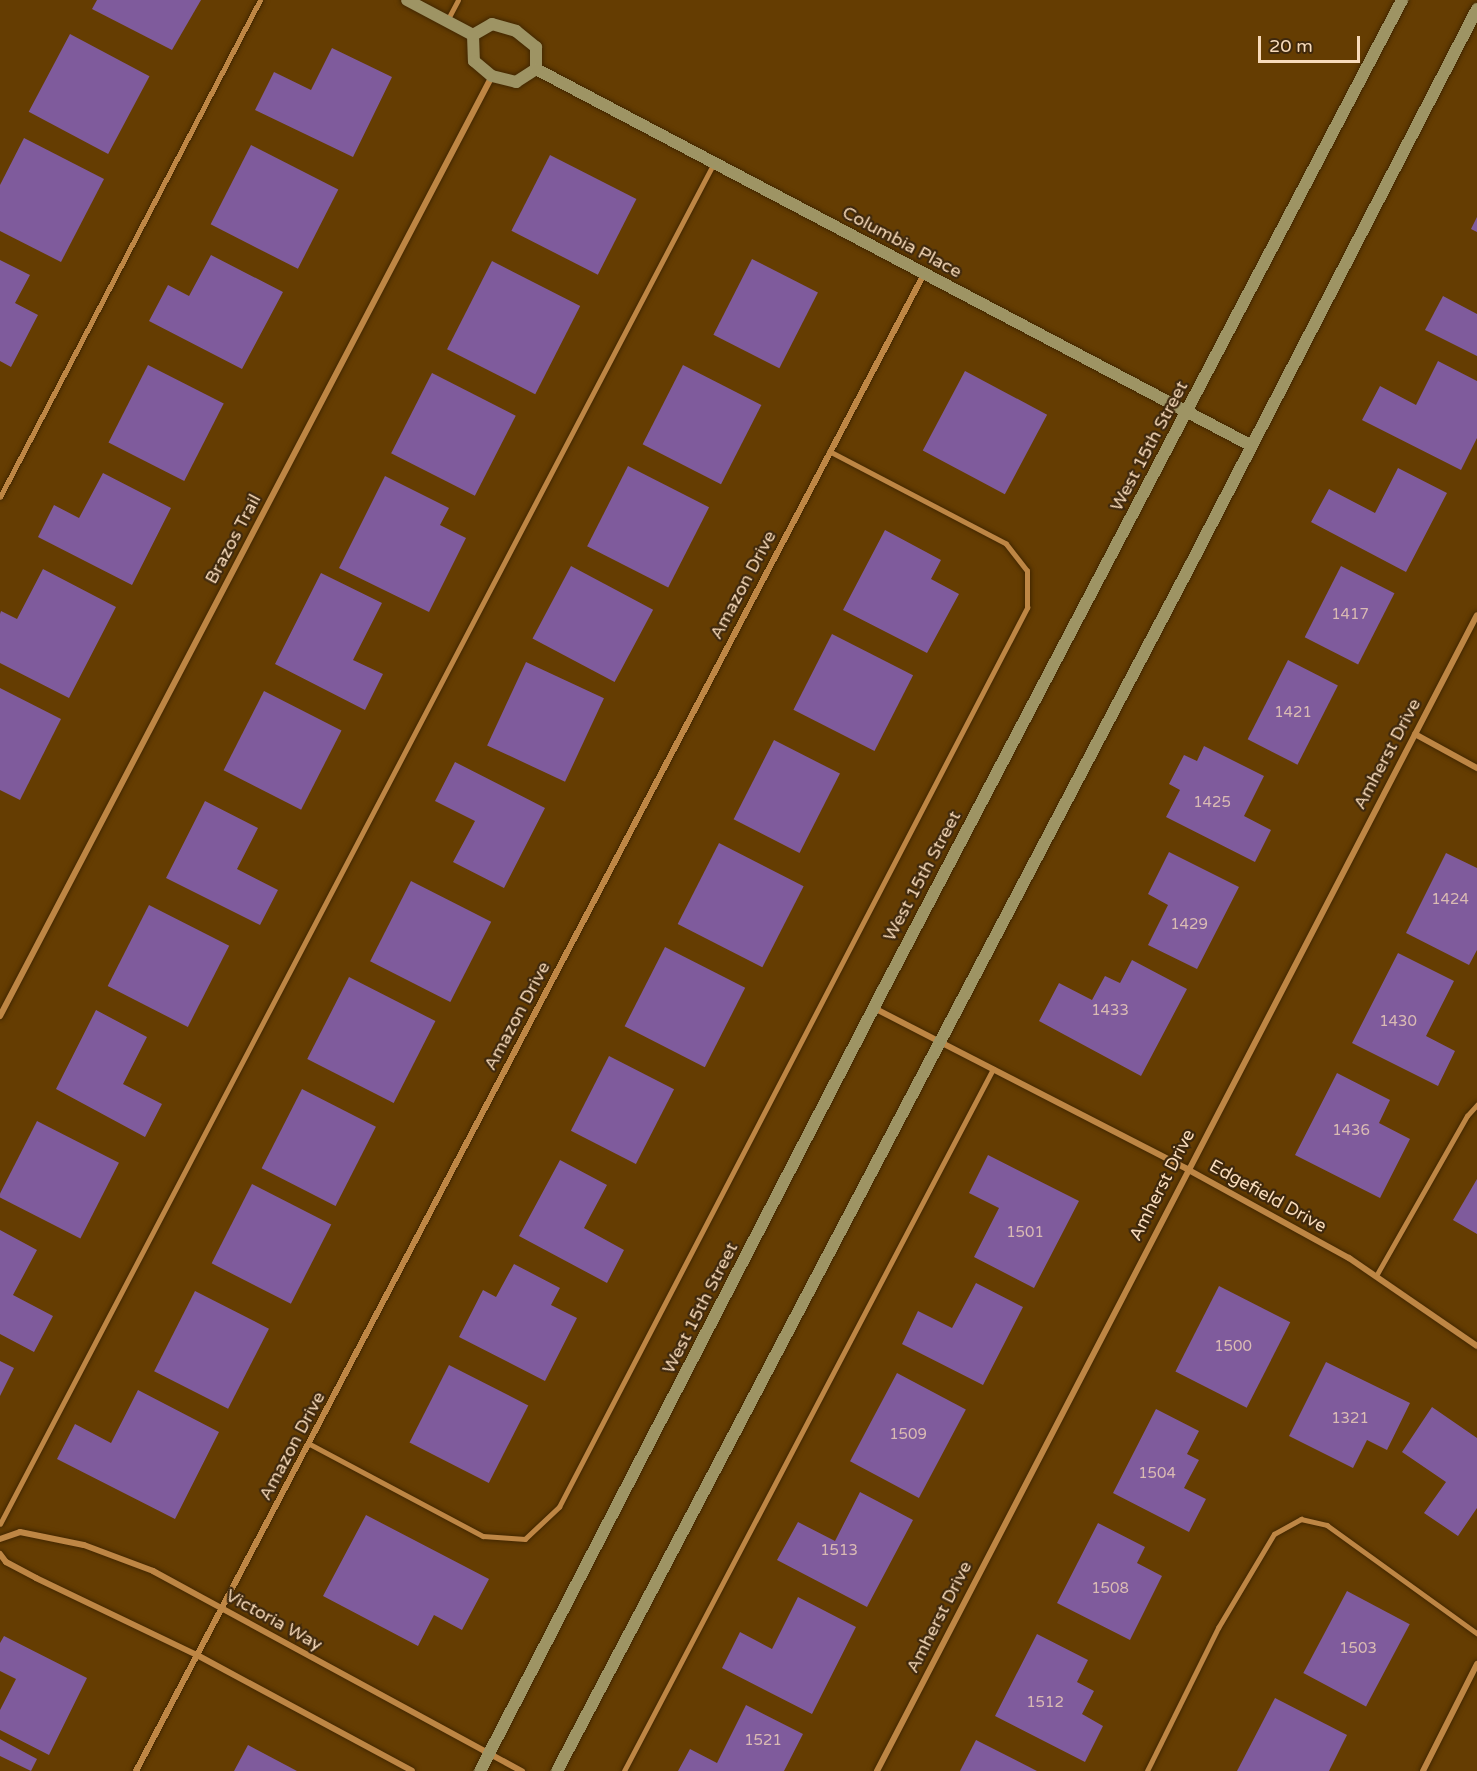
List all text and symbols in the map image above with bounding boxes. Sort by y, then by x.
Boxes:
scale bar [1261,24,1363,62]
text: 20 m [1269,35,1313,57]
street label: Columbia Place [839,201,965,283]
street label: West 15th Street [1106,377,1192,515]
street label: Brazos Trail [200,490,266,588]
street label: Amazon Drive [705,527,781,643]
house number: 1417 [1331,606,1369,624]
street label: Amherst Drive [1349,695,1425,813]
house number: 1421 [1274,704,1312,722]
house number: 1425 [1193,794,1231,812]
street label: West 15th Street [879,807,965,945]
house number: 1424 [1431,891,1469,909]
house number: 1429 [1170,916,1208,934]
street label: Amazon Drive [479,958,555,1074]
house number: 1433 [1091,1002,1129,1020]
house number: 1430 [1379,1013,1417,1031]
house number: 1436 [1332,1122,1370,1140]
street label: Amherst Drive [1125,1126,1199,1244]
street label: Edgefield Drive [1206,1155,1330,1237]
house number: 1501 [1006,1224,1044,1242]
street label: West 15th Street [658,1239,742,1377]
house number: 1500 [1214,1338,1252,1356]
street label: Amazon Drive [254,1388,330,1504]
house number: 1321 [1331,1410,1369,1428]
house number: 1509 [889,1426,927,1444]
house number: 1504 [1138,1465,1176,1483]
house number: 1513 [820,1542,858,1560]
street label: Amherst Drive [902,1558,976,1676]
house number: 1508 [1091,1580,1129,1598]
street label: Victoria Way [222,1585,326,1655]
house number: 1503 [1339,1640,1377,1658]
house number: 1512 [1026,1694,1064,1712]
house number: 1521 [744,1732,782,1750]

